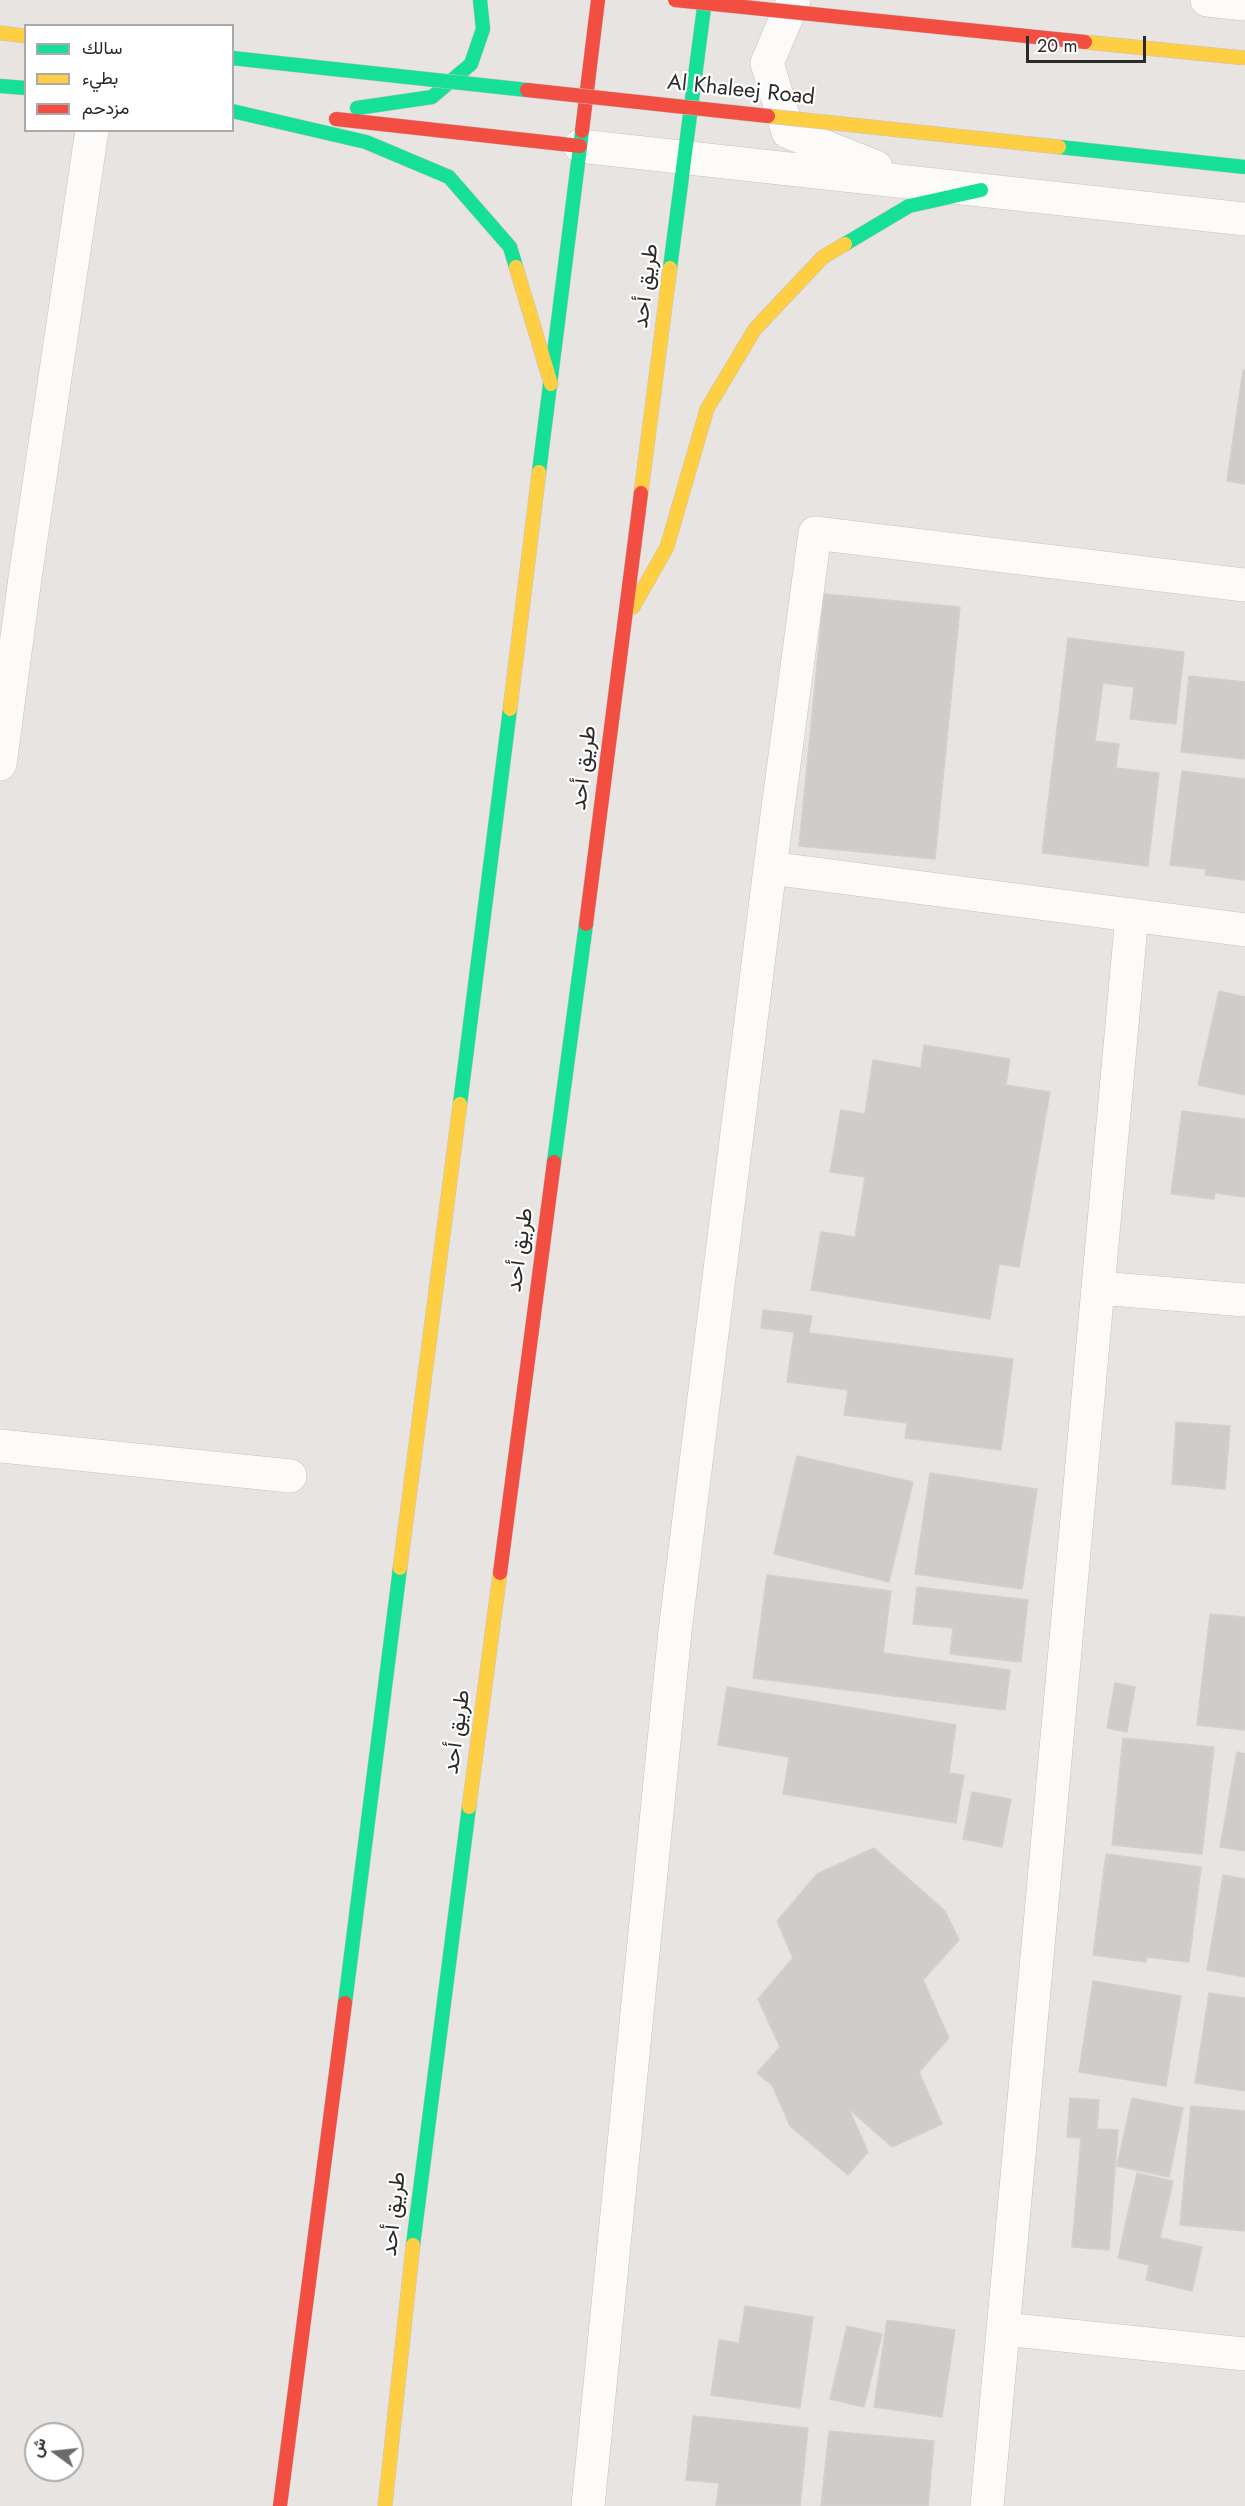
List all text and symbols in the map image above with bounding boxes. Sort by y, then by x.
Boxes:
legend [24,24,234,132]
scale bar [1029,24,1149,62]
text: 20 m [1037,33,1077,59]
text: سالك [82,35,122,61]
text: بطيء [82,65,118,91]
street label: Al Khaleej Road [666,70,816,112]
text: مزدحم [82,95,129,121]
street label: طريق أحد [629,242,665,330]
street label: طريق أحد [567,724,603,812]
street label: طريق أحد [502,1206,540,1294]
street label: طريق أحد [439,1688,477,1776]
street label: طريق أحد [377,2170,413,2258]
north arrow [24,2422,84,2482]
text: ش [24,2435,52,2460]

